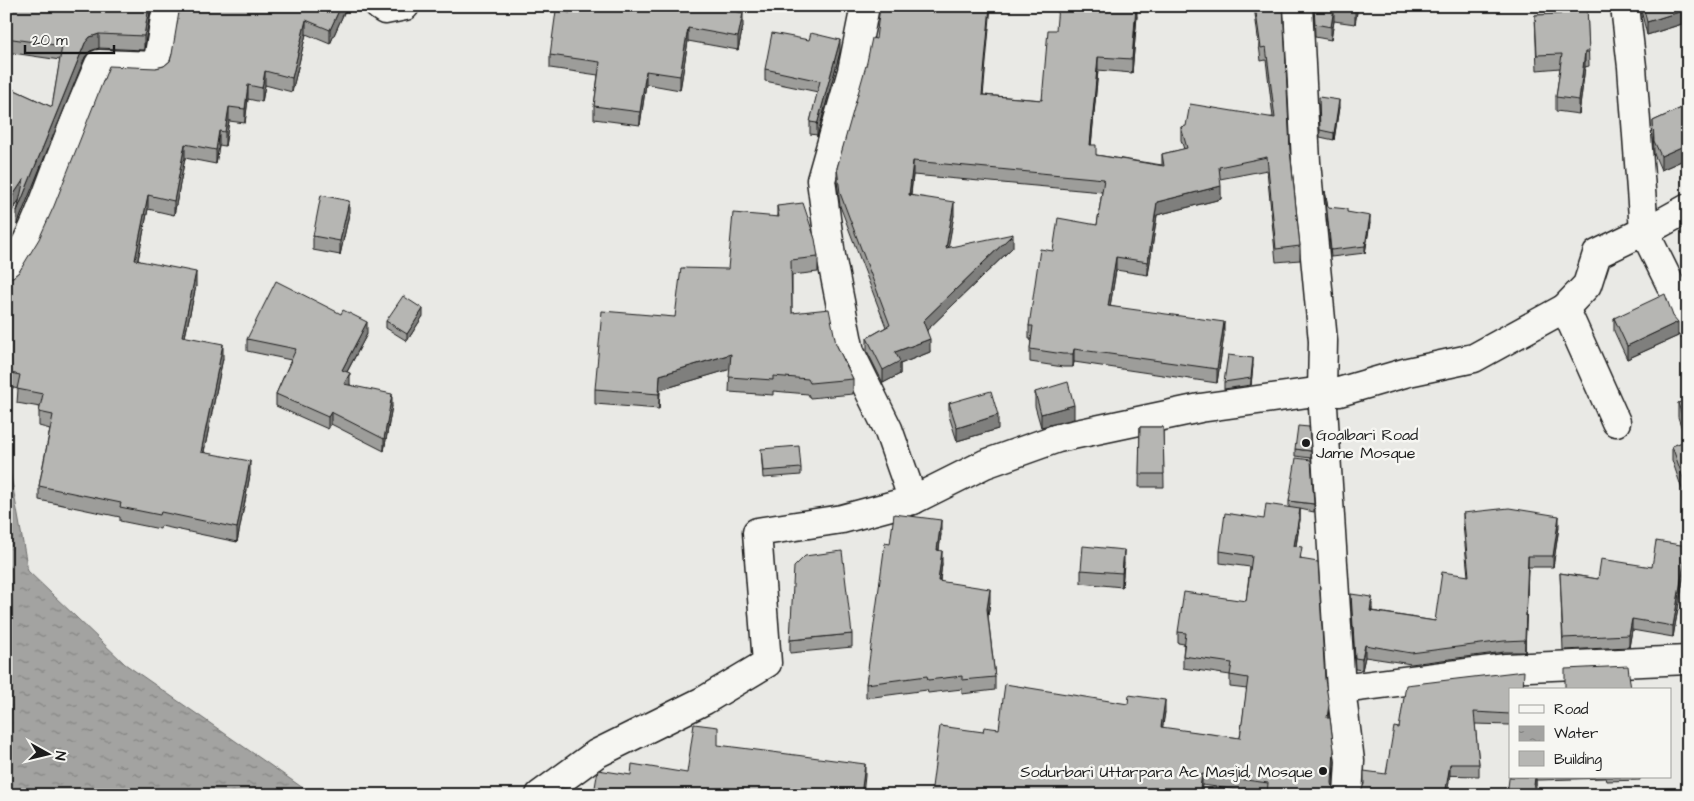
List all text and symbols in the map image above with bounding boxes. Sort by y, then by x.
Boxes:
scale bar [25,22,114,54]
text: 20 m [32,30,68,51]
place label: Goalbari Road Jame Mosque [1316,424,1418,464]
marker: Goalbari Road Jame Mosque [1300,437,1312,449]
legend [1509,688,1672,778]
text: Road [1554,699,1589,720]
text: Water [1554,723,1598,744]
north arrow [22,728,72,778]
text: Building [1554,749,1602,771]
text: N [49,750,70,762]
place label: Sodurbari Uttarpara Ac Masjid, Mosque [1020,761,1313,783]
marker: Sodurbari Uttarpara Ac Masjid, Mosque [1317,765,1329,777]

